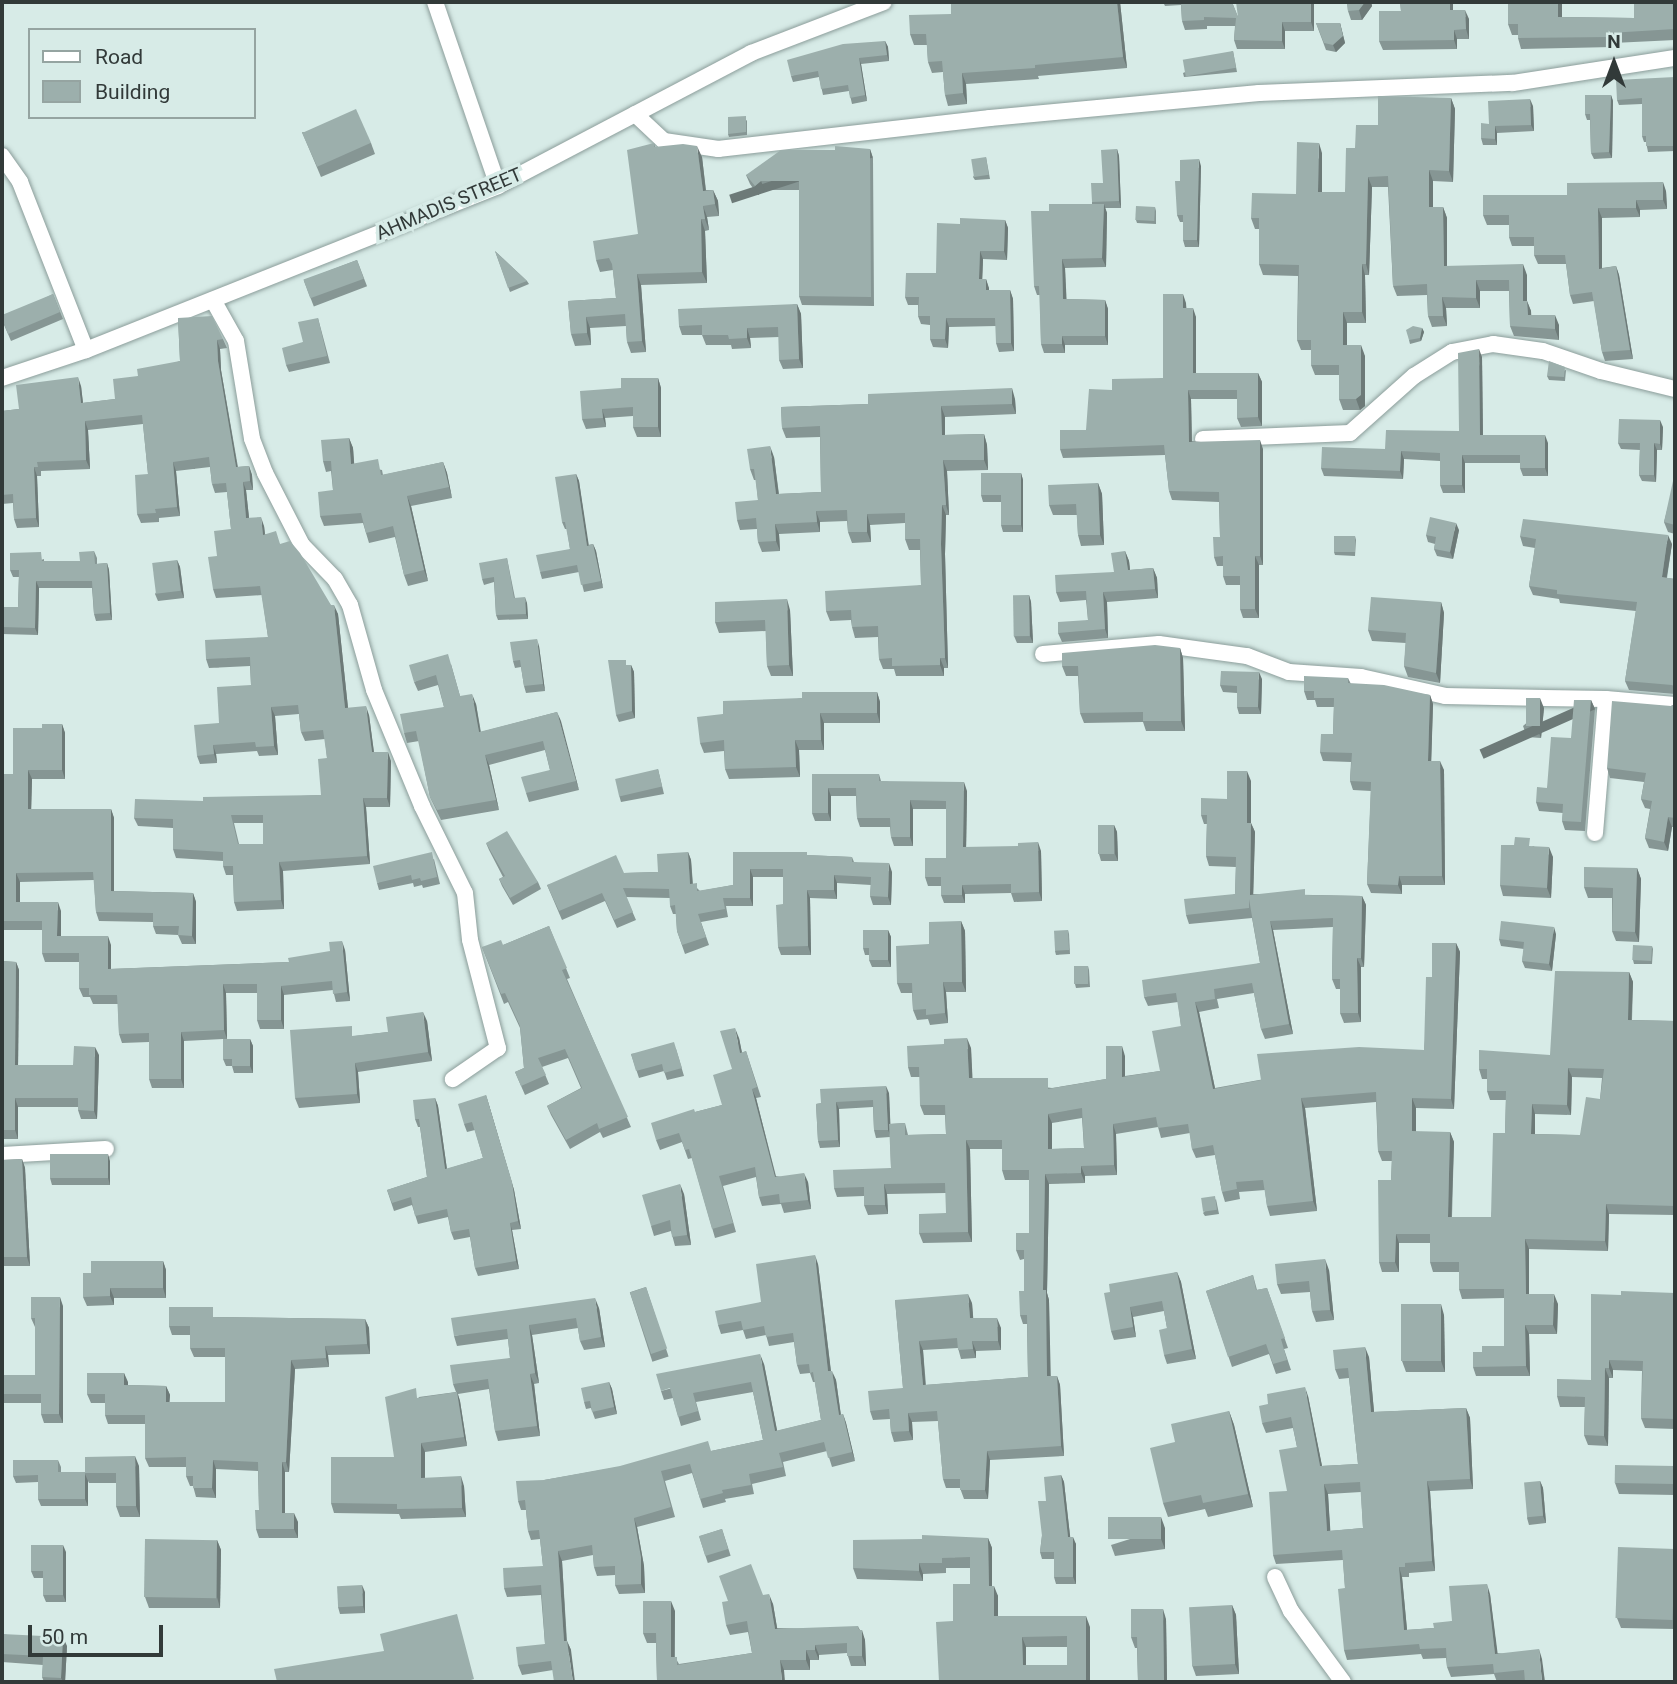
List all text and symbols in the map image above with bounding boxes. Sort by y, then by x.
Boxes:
legend [28,28,256,119]
north arrow [1579,28,1649,98]
text: N [1607,30,1621,53]
text: Road [95,45,143,69]
text: Building [95,80,170,104]
street label: AHMADIS STREET [373,163,525,245]
scale bar [32,1610,166,1654]
text: 50 m [41,1625,88,1649]

